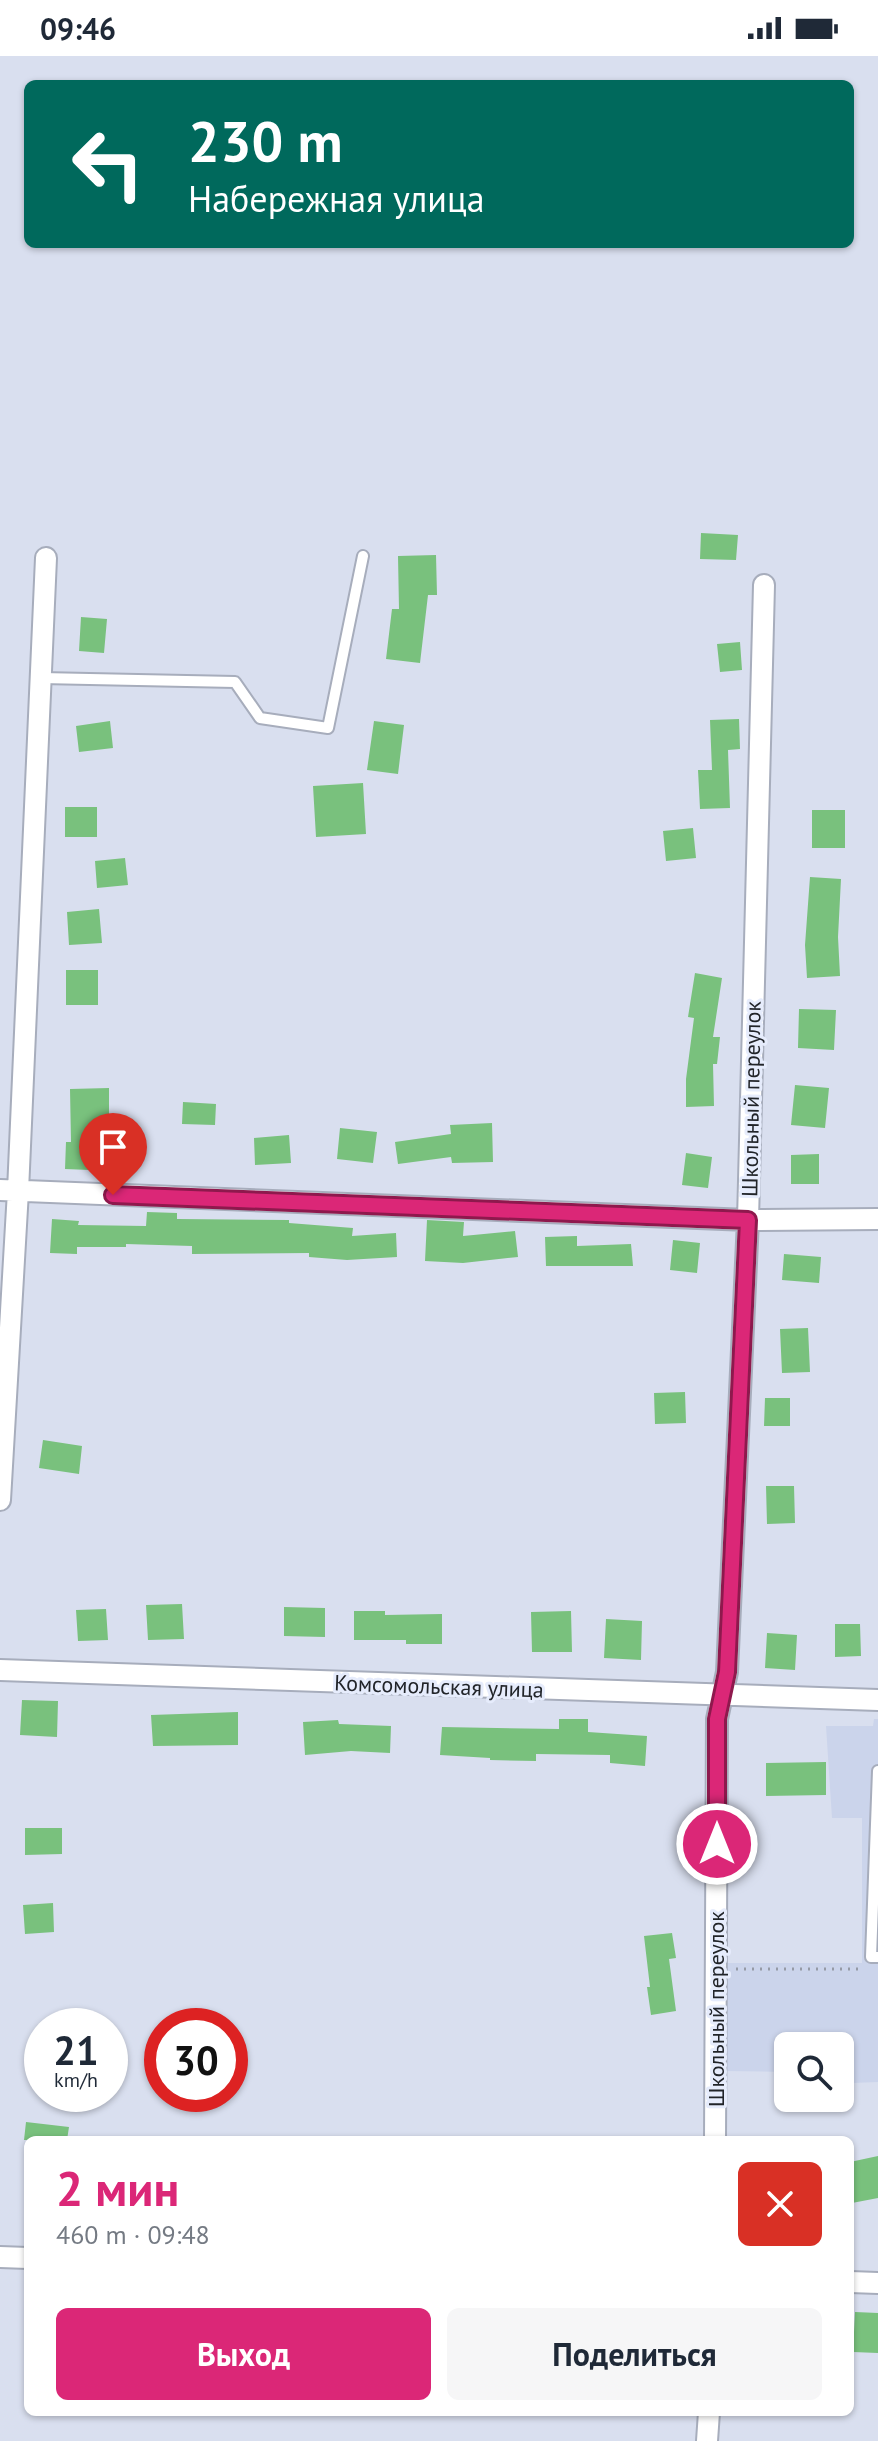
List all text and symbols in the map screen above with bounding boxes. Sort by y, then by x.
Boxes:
text: 09:46 [40,9,116,48]
text: 230 m [188,105,343,177]
icon: left [56,112,160,216]
text: Набережная улица [188,175,485,222]
street label: Школьный переулок [735,1000,767,1197]
pin [79,1113,147,1195]
icon: arrive [91,1125,135,1169]
street label: Комсомольская улица [334,1668,544,1704]
position arrow [675,1802,759,1886]
street label: Школьный переулок [702,1911,730,2107]
speed limit sign: 30 [144,2008,248,2112]
text: 21 [53,2024,99,2076]
map controls [774,2032,854,2112]
button: search [774,2032,854,2112]
text: km/h [54,2067,98,2093]
text: 2 мин [56,2157,179,2219]
button: close [738,2162,822,2246]
text: 460 m · 09:48 [56,2218,210,2251]
button: Выход [56,2308,431,2400]
button: Поделиться [447,2308,822,2400]

